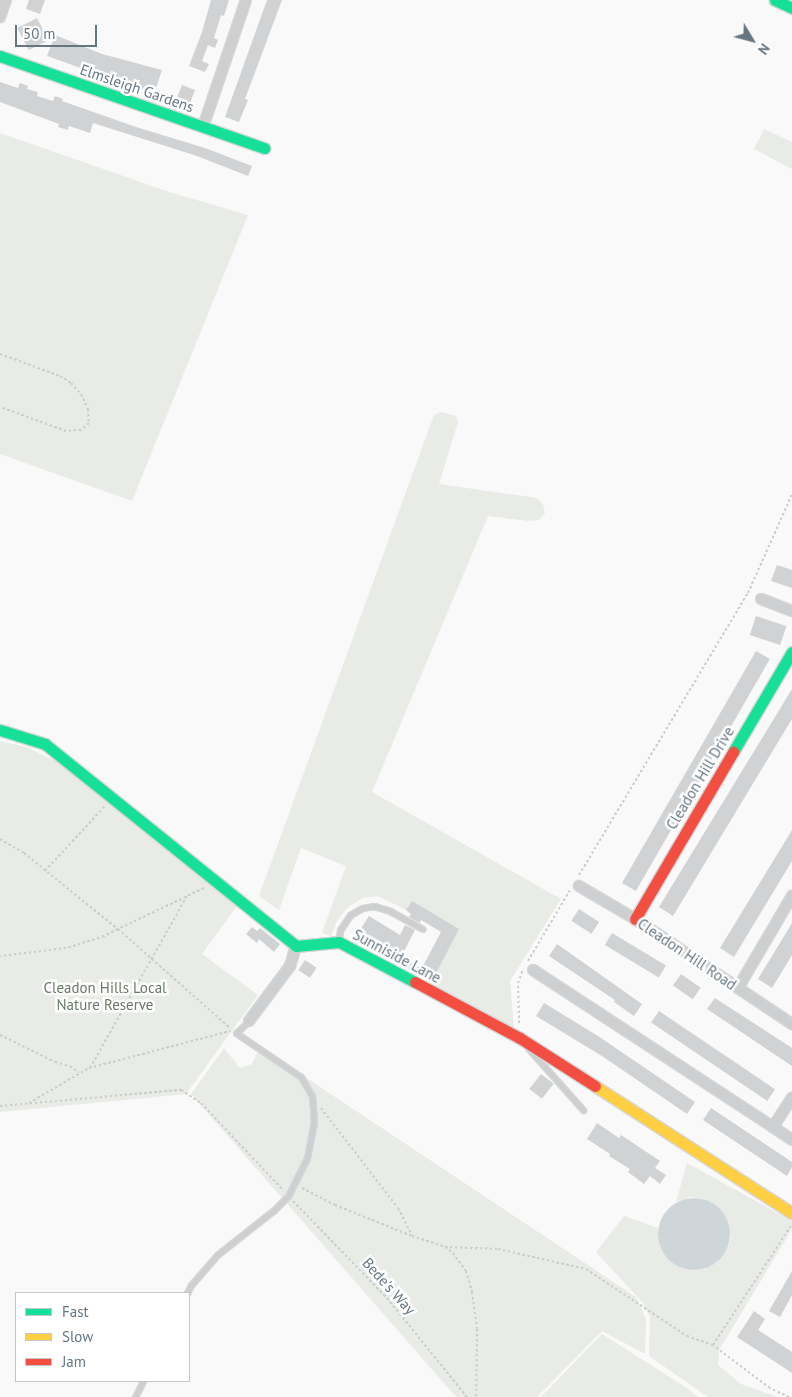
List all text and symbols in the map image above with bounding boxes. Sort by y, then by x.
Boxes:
scale bar [18,15,100,47]
north arrow [727,15,777,65]
text: 50 m [23,24,56,43]
text: N [754,40,774,58]
street label: Elmsleigh Gardens [78,60,196,116]
street label: Cleadon Hill Drive [662,723,738,833]
street label: Cleadon Hill Road [634,914,740,994]
street label: Sunniside Lane [350,925,444,987]
park label: Cleadon Hills Local Nature Reserve [44,978,166,1013]
street label: Bede's Way [359,1254,419,1318]
legend [15,1292,190,1382]
text: Fast [62,1302,89,1321]
text: Slow [62,1327,93,1346]
text: Jam [62,1352,86,1371]

